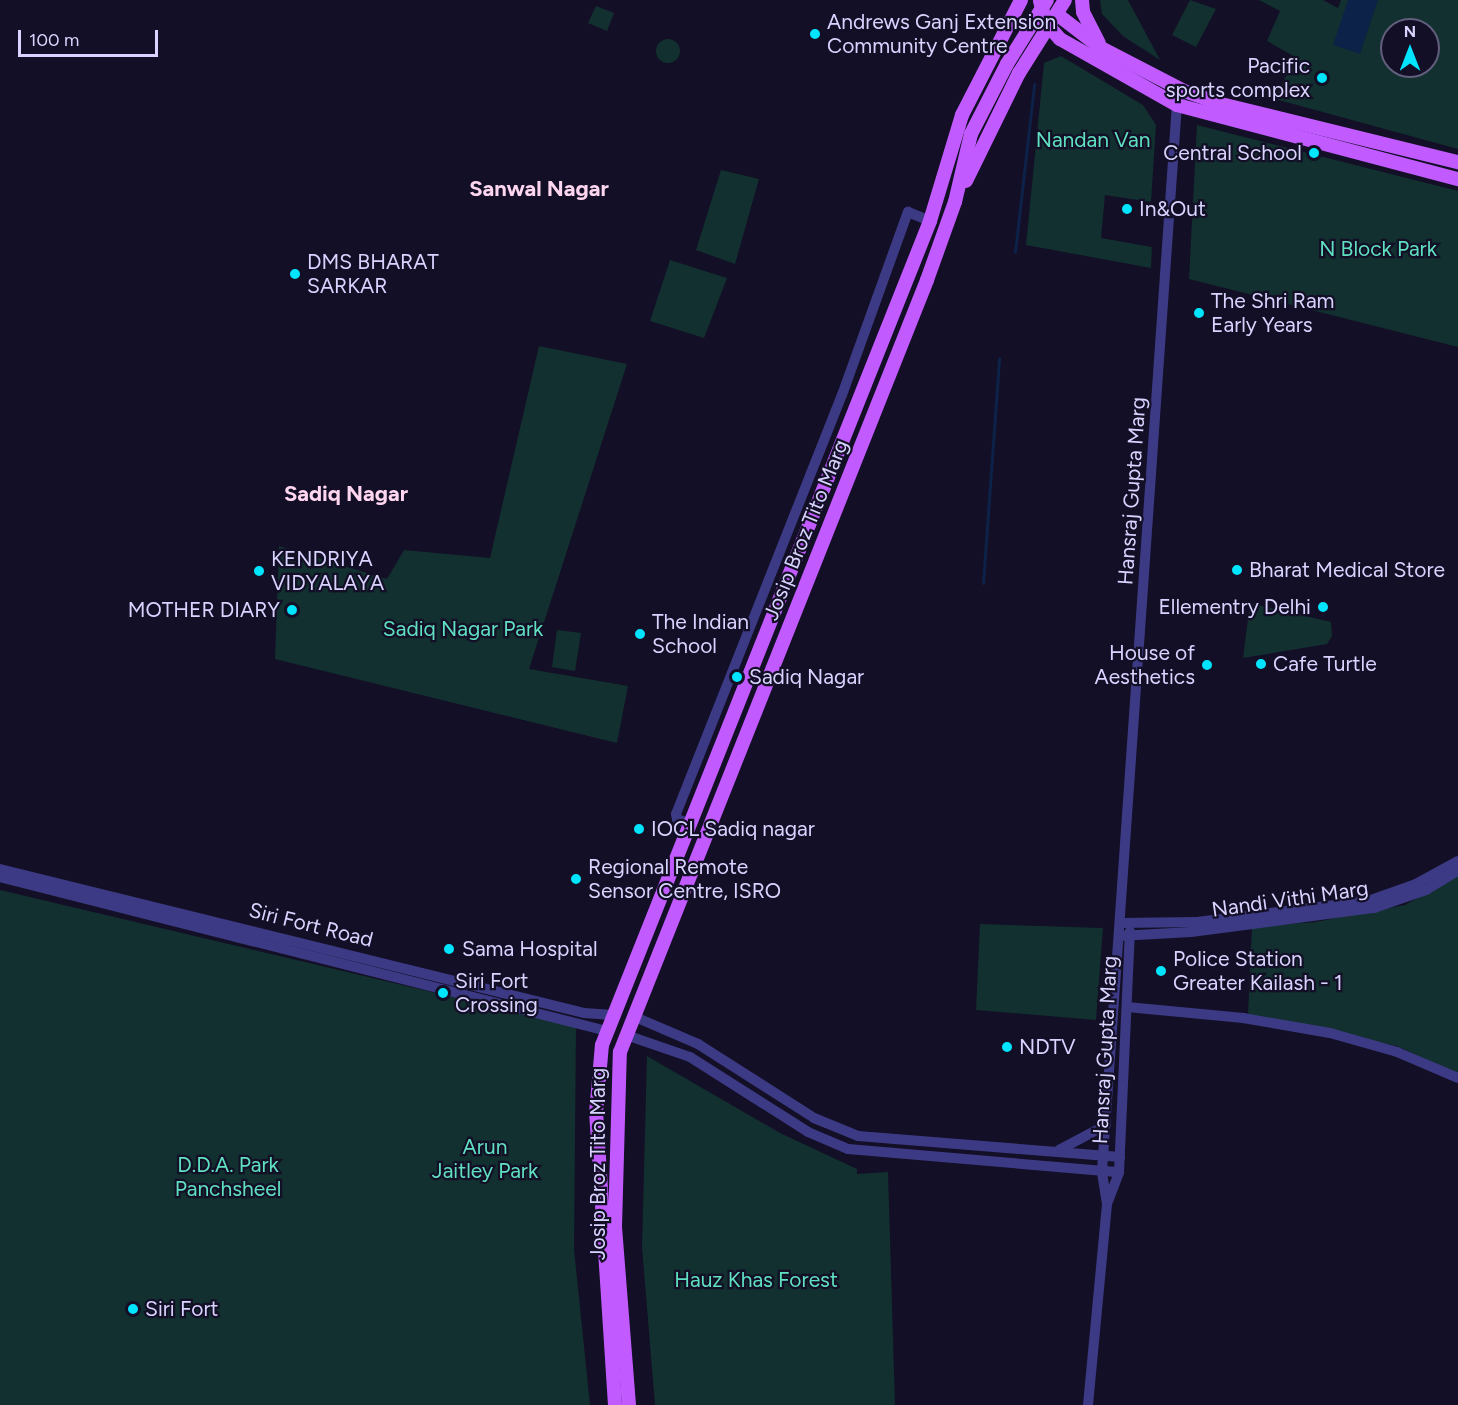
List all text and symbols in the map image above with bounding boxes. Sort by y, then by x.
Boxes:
place label: Andrews Ganj Extension Community Centre [827,9,1056,59]
scale bar [21,18,160,56]
north arrow [1380,18,1440,78]
text: N [1404,22,1416,41]
marker: Andrews Ganj Extension Community Centre [808,27,822,41]
text: 100 m [29,29,79,51]
place label: Pacific sports complex [1166,53,1310,103]
marker: Pacific sports complex [1315,71,1329,85]
park label: Nandan Van [1036,127,1150,153]
place label: Central School [1163,140,1302,166]
marker: Central School [1307,146,1321,160]
district label: Sanwal Nagar [469,176,609,202]
place label: In&Out [1139,196,1206,222]
marker: In&Out [1120,202,1134,216]
park label: N Block Park [1319,236,1437,262]
place label: DMS BHARAT SARKAR [307,249,439,299]
marker: DMS BHARAT SARKAR [288,267,302,281]
place label: The Shri Ram Early Years [1211,288,1334,338]
marker: The Shri Ram Early Years [1192,306,1206,320]
street label: Hansraj Gupta Marg [1113,396,1151,586]
street label: Josip Broz Tito Marg [758,436,854,624]
district label: Sadiq Nagar [284,481,408,507]
place label: KENDRIYA VIDYALAYA [271,546,384,596]
place label: Bharat Medical Store [1249,557,1445,583]
marker: Bharat Medical Store [1230,563,1244,577]
marker: KENDRIYA VIDYALAYA [252,564,266,578]
place label: Ellementry Delhi [1158,594,1311,620]
place label: MOTHER DIARY [128,597,280,623]
marker: Ellementry Delhi [1316,600,1330,614]
marker: MOTHER DIARY [285,603,299,617]
place label: The Indian School [652,609,749,659]
park label: Sadiq Nagar Park [383,616,543,642]
marker: The Indian School [633,627,647,641]
place label: House of Aesthetics [1095,640,1195,690]
place label: Cafe Turtle [1273,651,1377,677]
marker: Cafe Turtle [1254,657,1268,671]
marker: House of Aesthetics [1200,658,1214,672]
place label: Sadiq Nagar [749,664,864,690]
marker: Sadiq Nagar [730,670,744,684]
place label: IOCL Sadiq nagar [651,816,815,842]
marker: IOCL Sadiq nagar [632,822,646,836]
place label: Regional Remote Sensor Centre, ISRO [588,854,781,904]
marker: Regional Remote Sensor Centre, ISRO [569,872,583,886]
street label: Nandi Vithi Marg [1210,876,1370,922]
street label: Siri Fort Road [246,897,376,953]
place label: Sama Hospital [462,936,598,962]
marker: Sama Hospital [440,940,458,958]
place label: Police Station Greater Kailash - 1 [1173,946,1343,996]
street label: Hansraj Gupta Marg [1087,955,1123,1145]
marker: Police Station Greater Kailash - 1 [1154,964,1168,978]
place label: Siri Fort Crossing [455,968,538,1018]
marker: Siri Fort Crossing [436,986,450,1000]
place label: NDTV [1019,1034,1076,1060]
marker: NDTV [1000,1040,1014,1054]
street label: Josip Broz Tito Marg [585,1068,611,1260]
park label: Arun Jaitley Park [432,1134,538,1184]
park label: D.D.A. Park Panchsheel [175,1152,281,1202]
park label: Hauz Khas Forest [674,1267,838,1293]
place label: Siri Fort [145,1296,218,1322]
marker: Siri Fort [126,1302,140,1316]

